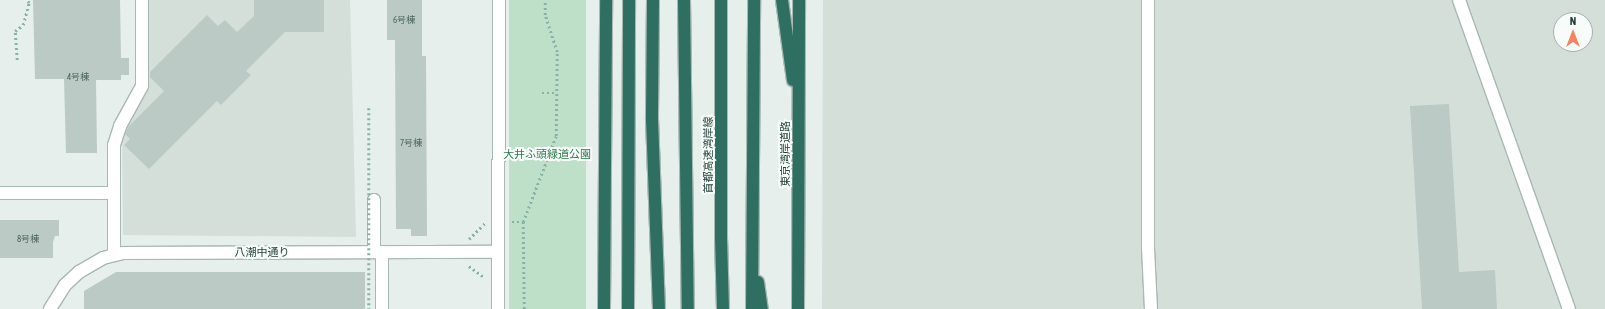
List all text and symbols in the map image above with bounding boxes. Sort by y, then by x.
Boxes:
north arrow [1553,12,1593,52]
house number: 6号棟 [393,15,415,25]
text: N [1570,15,1576,27]
house number: 4号棟 [67,72,89,82]
street label: 首都高速湾岸線 [701,117,715,193]
street label: 東京湾岸道路 [778,121,792,187]
house number: 7号棟 [400,138,422,148]
park label: 大井ふ頭緑道公園 [503,147,591,161]
house number: 8号棟 [17,234,39,244]
street label: 八潮中通り [235,245,289,259]

